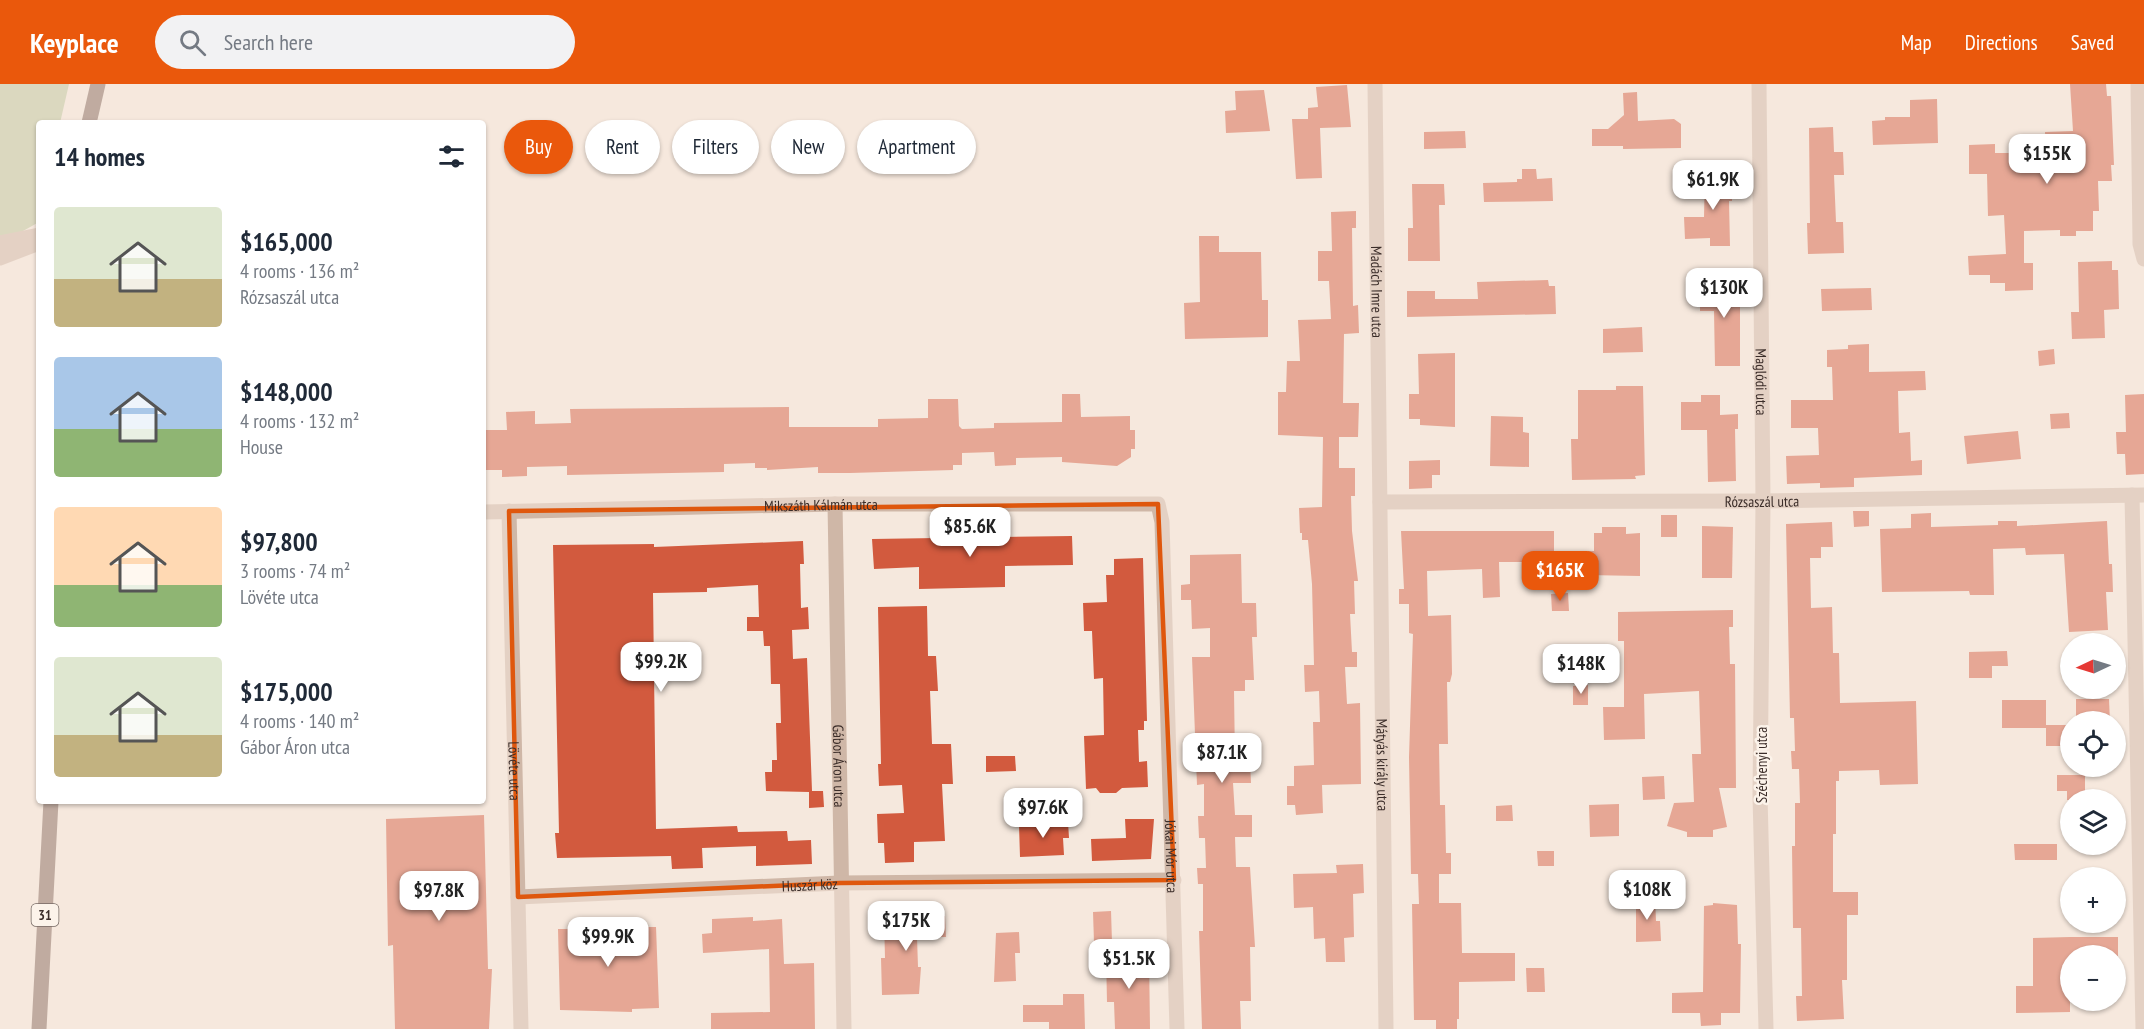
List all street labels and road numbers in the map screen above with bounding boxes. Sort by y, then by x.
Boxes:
street label: Madách Imre utca [1367,246,1387,338]
street label: Maglódi utca [1752,348,1772,416]
street label: Rózsaszál utca [1725,491,1799,511]
street label: Mikszáth Kálmán utca [764,495,878,515]
street label: Mátyás király utca [1373,719,1393,811]
street label: Gábor Áron utca [829,724,850,807]
street label: Széchenyi utca [1752,727,1771,803]
street label: Lövéte utca [505,741,525,801]
street label: Jókai Mór utca [1161,818,1182,893]
street label: Huszár köz [781,874,838,895]
road number: 31 [32,904,58,926]

